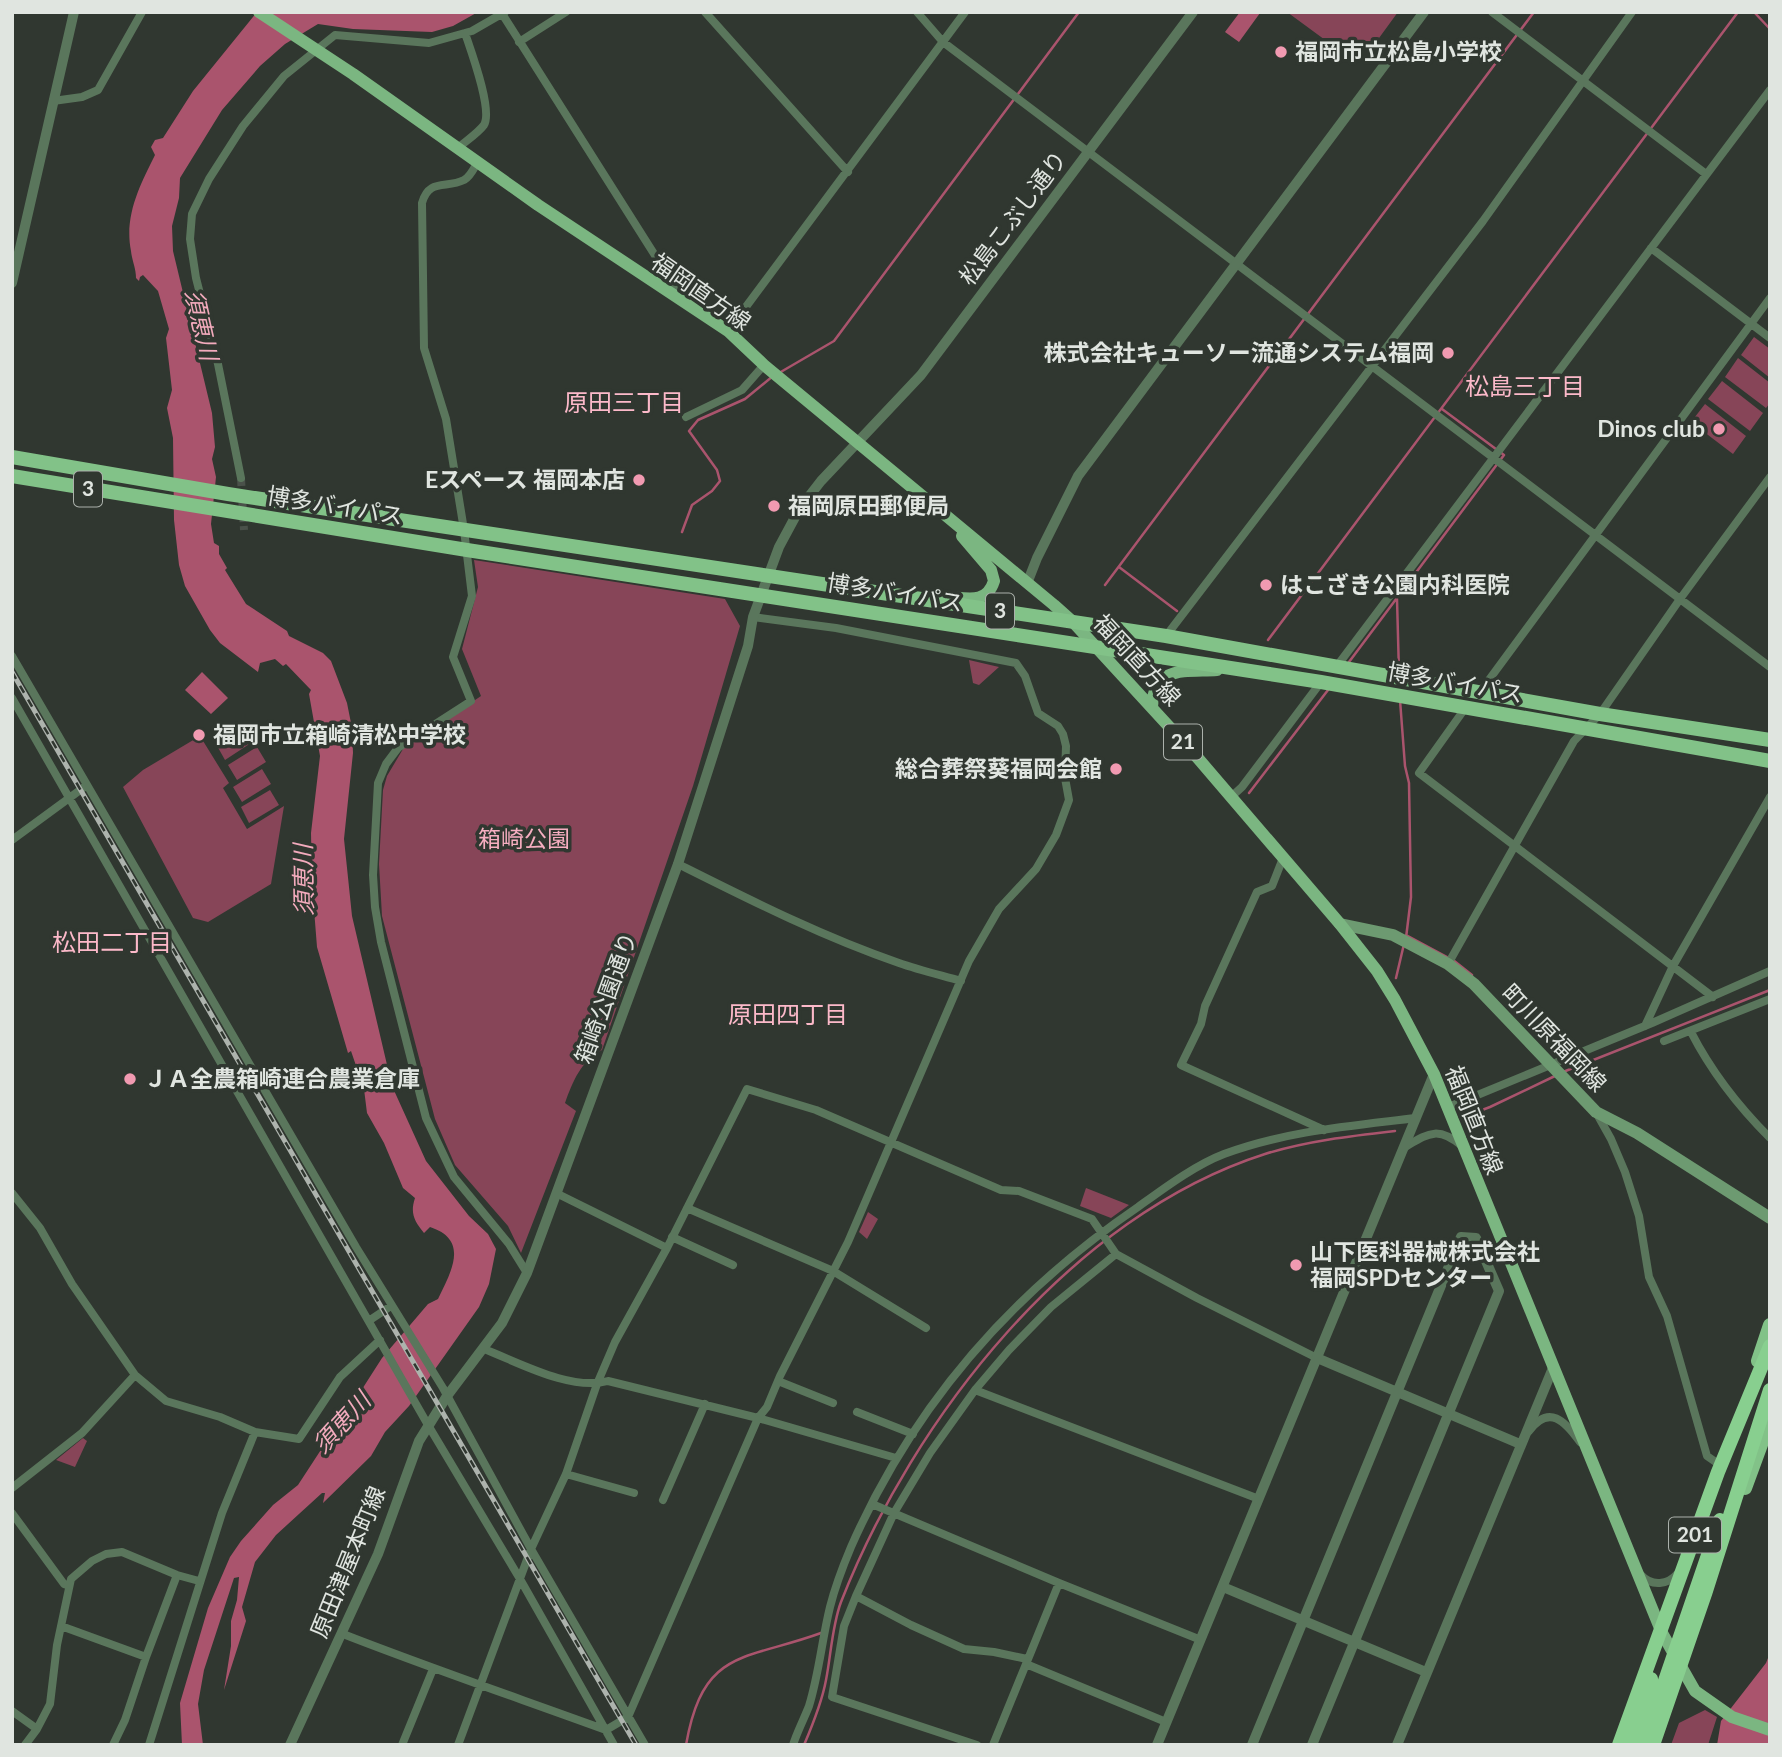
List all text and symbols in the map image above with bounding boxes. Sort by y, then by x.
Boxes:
place label: 福岡市立松島小学校 [1295,37,1502,65]
marker: 福岡市立松島小学校 [1273,44,1289,60]
street label: 松島こぶし通り [953,145,1072,290]
street label: 福岡直方線 [646,247,757,336]
water label: 須恵川 [180,286,225,366]
place label: 株式会社キューソー流通システム福岡 [1044,338,1434,366]
marker: 株式会社キューソー流通システム福岡 [1440,345,1456,361]
district label: 松島三丁目 [1465,371,1585,400]
district label: 原田三丁目 [564,387,684,416]
place label: Dinos club [1597,414,1705,442]
marker: Dinos club [1711,421,1727,437]
place label: Eスペース 福岡本店 [425,465,625,493]
road number: 3 [74,472,102,506]
marker: Eスペース 福岡本店 [631,472,647,488]
street label: 博多バイパス [265,480,405,530]
place label: 福岡原田郵便局 [788,491,949,519]
marker: 福岡原田郵便局 [766,498,782,514]
street label: 博多バイパス [825,567,965,617]
place label: はこざき公園内科医院 [1280,570,1510,598]
marker: はこざき公園内科医院 [1258,577,1274,593]
road number: 3 [986,594,1014,628]
street label: 福岡直方線 [1088,608,1187,711]
street label: 博多バイパス [1385,656,1525,708]
place label: 福岡市立箱崎清松中学校 [213,720,466,748]
road number: 21 [1164,724,1202,760]
marker: 福岡市立箱崎清松中学校 [191,727,207,743]
place label: 総合葬祭葵福岡会館 [895,754,1102,782]
marker: 総合葬祭葵福岡会館 [1108,761,1124,777]
park label: 箱崎公園 [478,824,570,852]
water label: 須恵川 [287,841,318,916]
district label: 松田二丁目 [52,927,172,956]
street label: 箱崎公園通り [568,928,642,1067]
street label: 町川原福岡線 [1497,978,1613,1097]
district label: 原田四丁目 [728,999,848,1028]
street label: 福岡直方線 [1440,1061,1509,1178]
place label: ＪＡ全農箱崎連合農業倉庫 [144,1064,420,1092]
marker: ＪＡ全農箱崎連合農業倉庫 [122,1071,138,1087]
place label: 山下医科器械株式会社 福岡SPDセンター [1310,1237,1540,1291]
marker: 山下医科器械株式会社 福岡SPDセンター [1288,1257,1304,1273]
water label: 須恵川 [306,1383,378,1458]
street label: 原田津屋本町線 [304,1482,390,1642]
road number: 201 [1669,1518,1721,1552]

